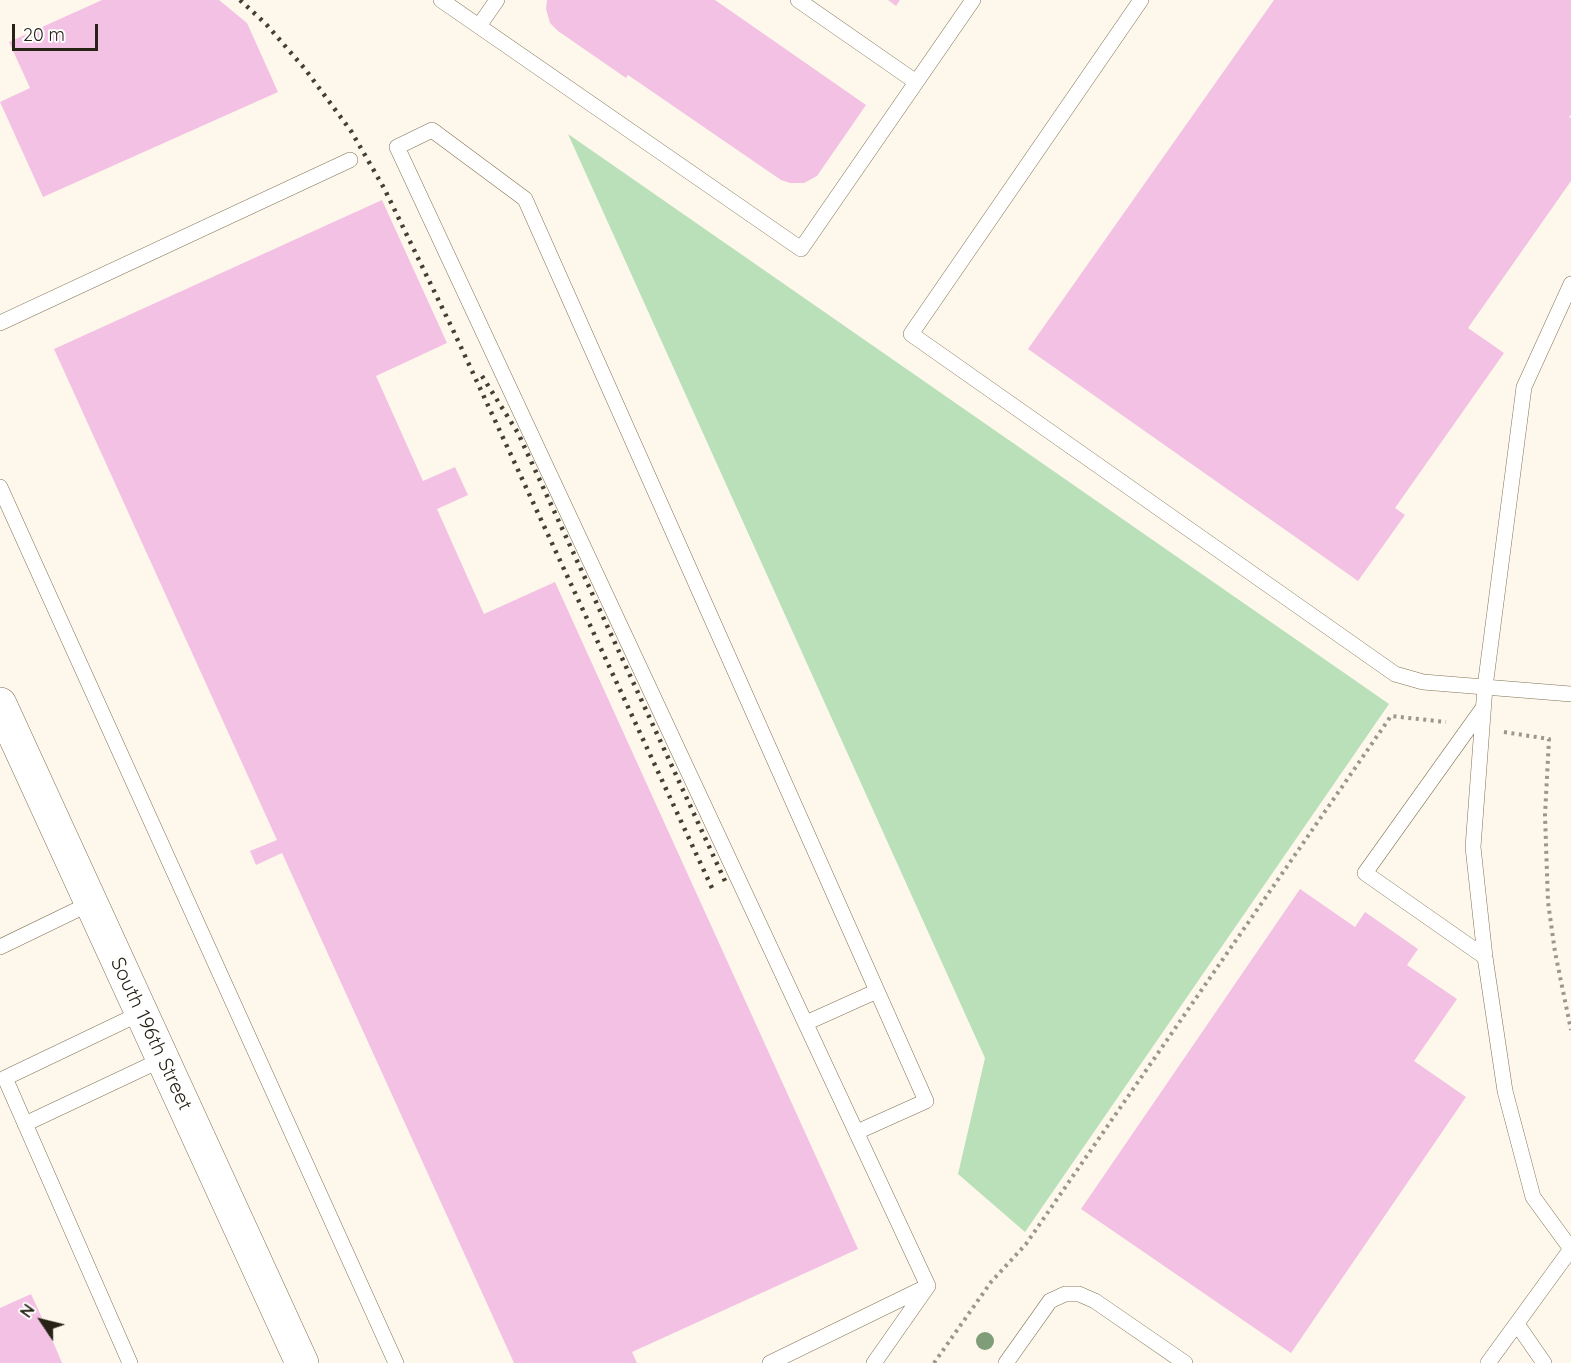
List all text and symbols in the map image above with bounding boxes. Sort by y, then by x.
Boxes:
scale bar [15,12,100,50]
text: 20 m [23,23,65,46]
street label: South 196th Street [105,954,197,1114]
north arrow [12,1291,72,1351]
text: N [16,1300,39,1321]

